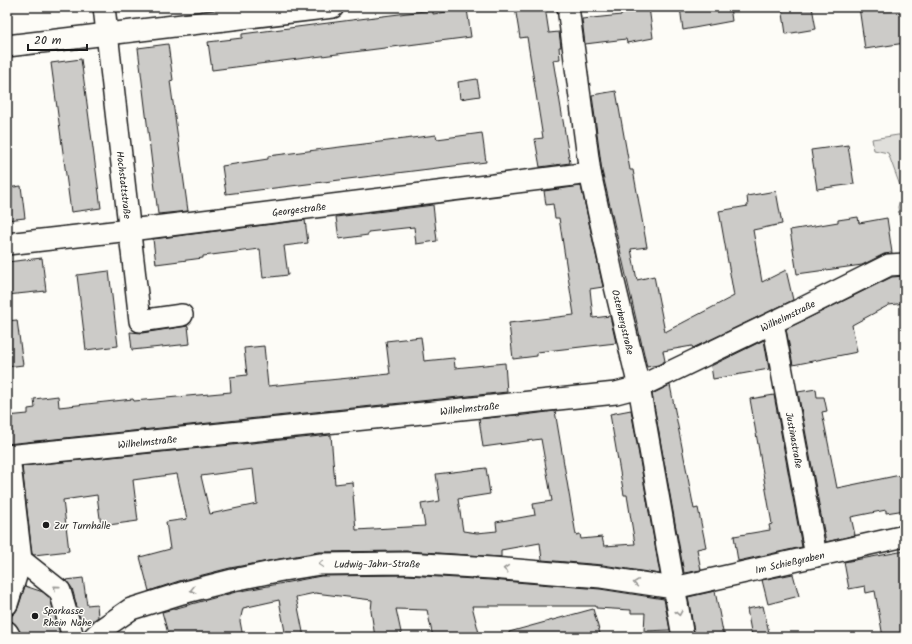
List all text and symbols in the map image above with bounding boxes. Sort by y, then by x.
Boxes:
scale bar [28,26,87,52]
text: 20 m [34,31,62,50]
street label: Hochstattstraße [112,150,135,220]
street label: Georgestraße [271,199,327,221]
street label: Osterbergstraße [607,288,638,357]
street label: Wilhelmstraße [758,296,819,336]
street label: Wilhelmstraße [439,398,501,420]
street label: Justinastraße [781,411,807,470]
street label: Wilhelmstraße [117,431,178,454]
place label: Zur Turnhalle [54,518,111,534]
marker: Zur Turnhalle [41,520,51,530]
street label: Im Schießgraben [754,547,826,579]
street label: Ludwig-Jahn-Straße [334,556,421,573]
one-way arrow [318,560,324,569]
one-way arrow [503,565,509,574]
one-way arrow [633,579,639,587]
one-way arrow [190,585,197,594]
one-way arrow [53,586,60,593]
place label: Sparkasse Rhein Nahe [43,603,92,631]
one-way arrow [674,609,682,616]
marker: Sparkasse Rhein Nahe [30,611,40,621]

